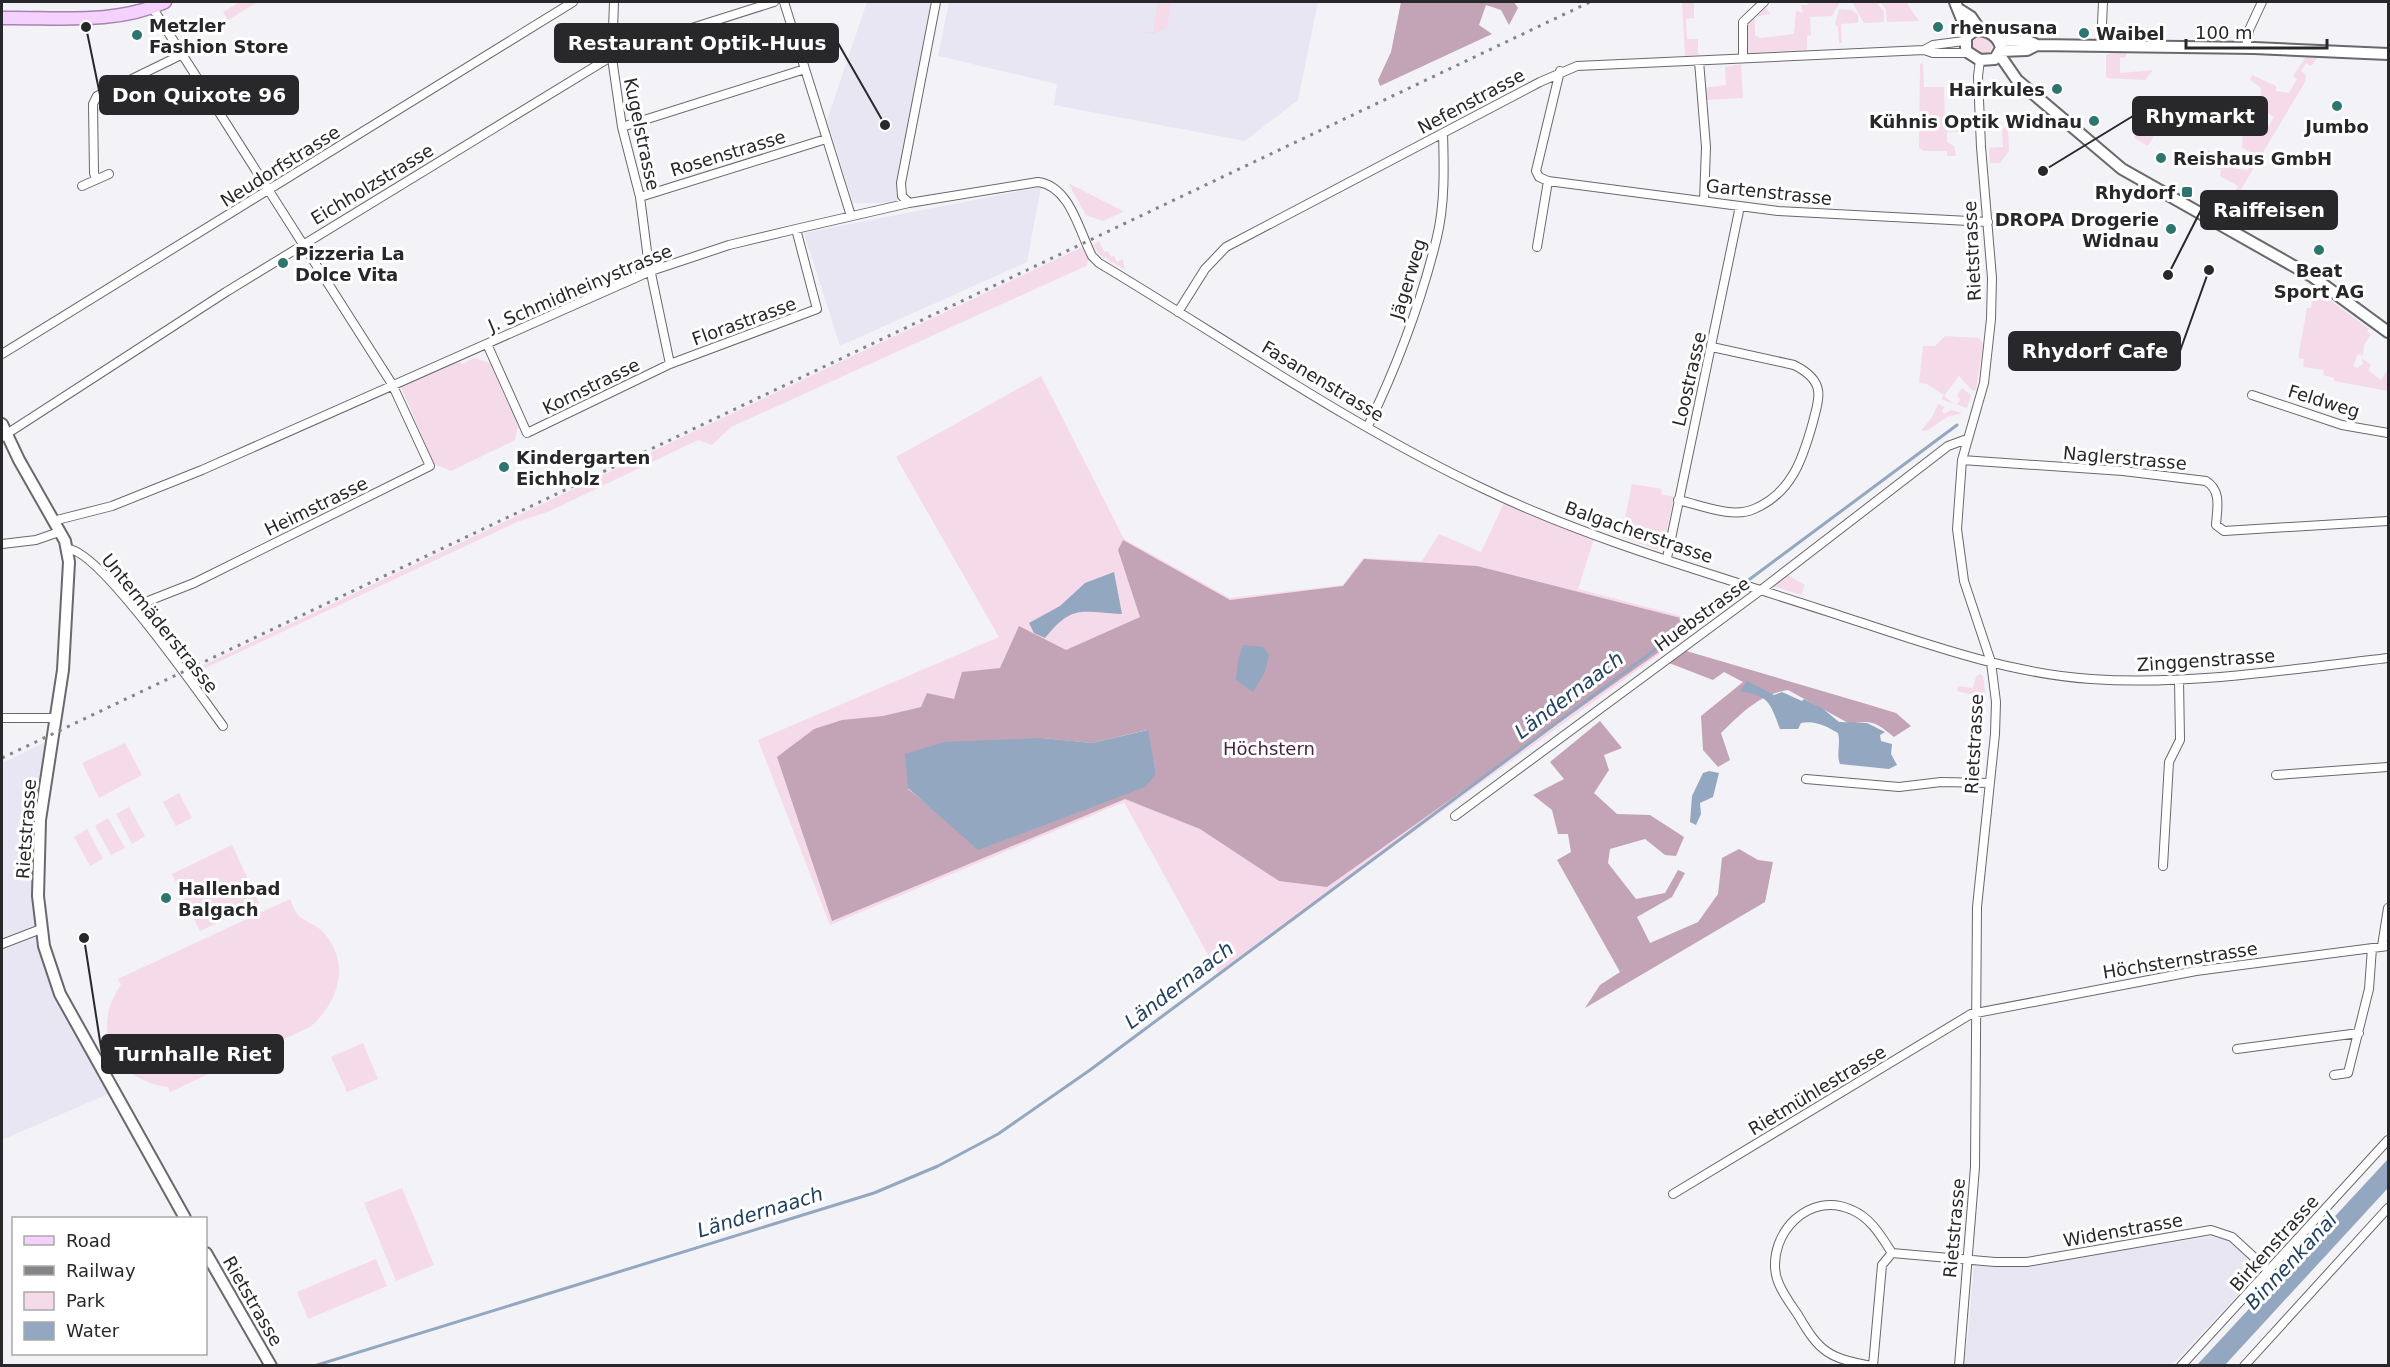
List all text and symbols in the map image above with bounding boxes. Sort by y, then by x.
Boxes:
scale bar [2186,12,2327,50]
place label: Metzler Fashion Store [149,15,289,57]
place label: rhenusana [1950,17,2057,38]
marker: rhenusana [1931,20,1945,34]
text: 100 m [2195,22,2253,43]
place label: Waibel [2096,23,2165,44]
callout: Restaurant Optik-Huus [555,24,838,62]
marker: Waibel [2077,26,2091,40]
marker: Metzler Fashion Store [130,28,144,42]
text: Restaurant Optik-Huus [568,31,826,55]
street label: Nefenstrasse [1414,64,1528,138]
callout: Don Quixote 96 [100,76,298,114]
street label: Kugelstrasse [620,76,664,192]
place label: Hairkules [1949,79,2045,100]
marker: Hairkules [2050,82,2064,96]
text: Don Quixote 96 [112,83,286,107]
callout: Rhymarkt [2133,97,2267,135]
marker: Jumbo [2330,99,2344,113]
text: Rhymarkt [2145,104,2255,128]
place label: Kühnis Optik Widnau [1869,111,2082,132]
marker: Kühnis Optik Widnau [2087,114,2101,128]
place label: Jumbo [2303,116,2369,137]
street label: Neudorfstrasse [216,121,344,211]
street label: Rosenstrasse [668,126,788,180]
street label: Eichholzstrasse [307,139,437,229]
place label: Reishaus GmbH [2173,148,2332,169]
marker: Reishaus GmbH [2154,151,2168,165]
street label: Gartenstrasse [1705,175,1833,209]
place label: Rhydorf [2095,182,2175,203]
marker: Rhydorf [2180,185,2194,199]
callout: Raiffeisen [2201,191,2337,229]
text: Raiffeisen [2213,198,2325,222]
street label: Rietstrasse [1959,200,1985,302]
place label: DROPA Drogerie Widnau [1995,209,2159,251]
marker: DROPA Drogerie Widnau [2164,222,2178,236]
street label: Jägerweg [1385,236,1430,323]
street label: J. Schmidheinystrasse [484,240,675,337]
place label: Pizzeria La Dolce Vita [295,243,405,285]
marker: Beat Sport AG [2312,243,2326,257]
marker: Pizzeria La Dolce Vita [276,256,290,270]
place label: Beat Sport AG [2274,260,2364,302]
street label: Florastrasse [689,292,799,350]
street label: Loostrasse [1668,330,1710,428]
callout: Rhydorf Cafe [2009,332,2180,370]
street label: Fasanenstrasse [1258,336,1388,426]
text: Rhydorf Cafe [2022,339,2168,363]
street label: Kornstrasse [539,354,643,418]
street label: Feldweg [2286,380,2362,422]
street label: Naglerstrasse [2062,442,2188,474]
place label: Kindergarten Eichholz [516,447,650,489]
marker: Kindergarten Eichholz [497,460,511,474]
street label: Heimstrasse [261,472,371,540]
street label: Balgacherstrasse [1562,497,1716,567]
street label: Untermäderstrasse [97,549,223,697]
street label: Huebstrasse [1650,573,1754,655]
street label: Zinggenstrasse [2136,645,2276,675]
water label: Ländernaach [1510,646,1628,744]
street label: Rietstrasse [1961,693,1987,795]
park label: Höchstern [1223,738,1315,759]
street label: Rietstrasse [12,778,40,880]
place label: Hallenbad Balgach [178,878,281,920]
marker: Hallenbad Balgach [159,891,173,905]
water label: Ländernaach [1120,936,1238,1034]
street label: Höchsternstrasse [2101,937,2259,983]
callout: Turnhalle Riet [102,1035,283,1073]
street label: Rietmühlestrasse [1744,1041,1890,1139]
text: Turnhalle Riet [114,1042,272,1066]
street label: Rietstrasse [1939,1177,1969,1279]
water label: Ländernaach [694,1181,826,1243]
street label: Birkenstrasse [2225,1191,2323,1295]
water label: Binnenkanal [2240,1207,2342,1315]
street label: Widenstrasse [2062,1209,2184,1251]
legend [12,1217,207,1355]
text: Road [66,1230,111,1251]
street label: Rietstrasse [219,1252,287,1350]
text: Railway [66,1260,136,1281]
text: Park [66,1290,105,1311]
text: Water [66,1320,120,1341]

